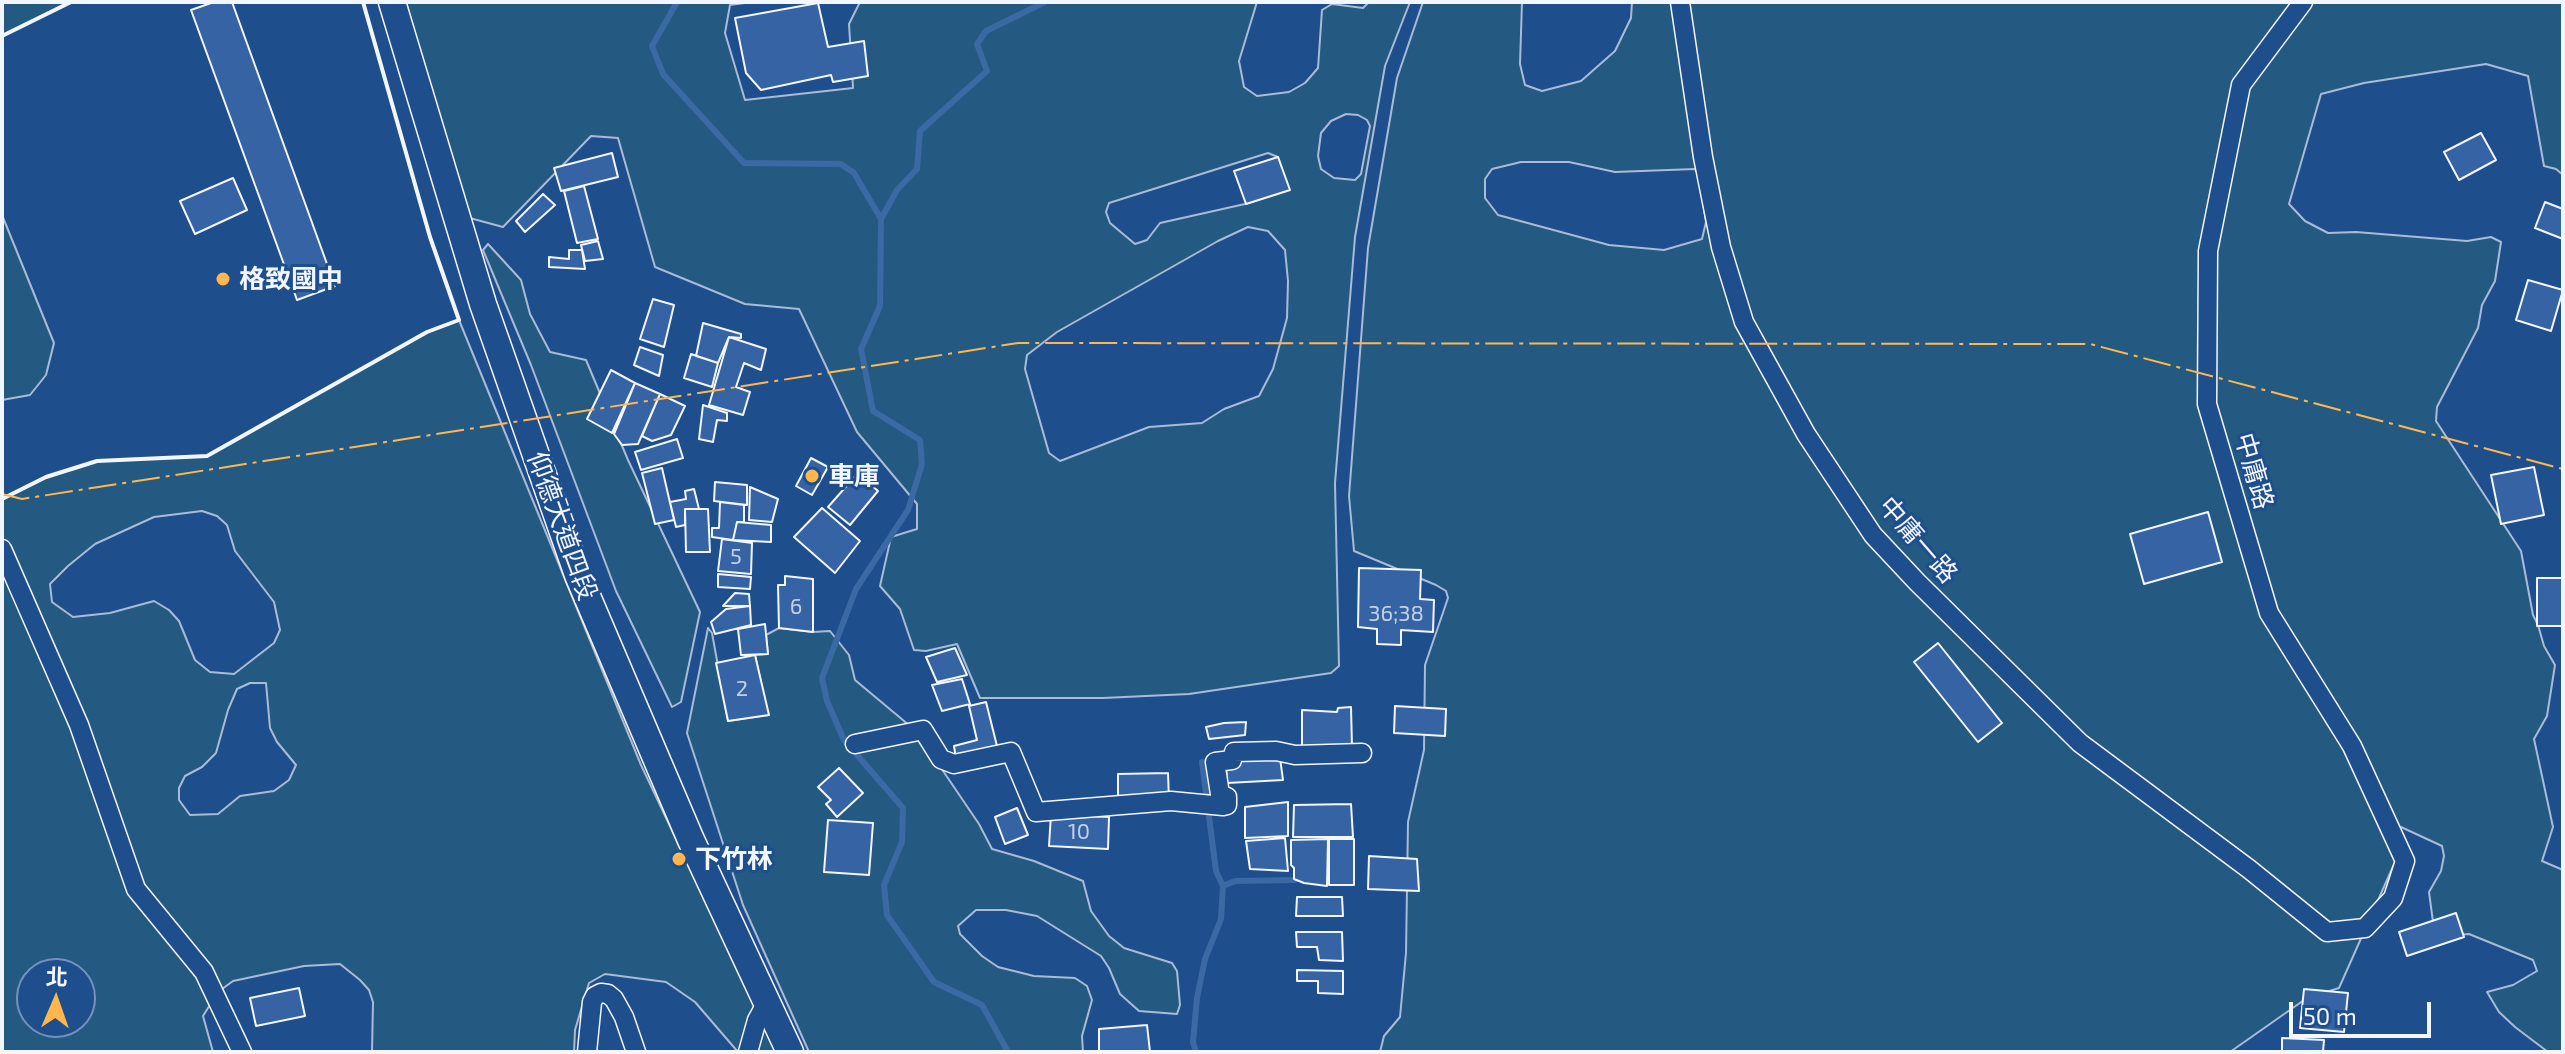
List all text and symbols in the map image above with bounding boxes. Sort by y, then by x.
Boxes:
place label: 格致國中 [239,263,343,295]
marker: 格致國中 [214,270,232,288]
street label: 中庸路 [2228,429,2280,513]
street label: 仰德大道四段 [521,447,603,605]
place label: 車庫 [828,460,880,492]
marker: 車庫 [803,467,821,485]
street label: 中庸一路 [1872,491,1964,589]
house number: 5 [730,544,742,570]
house number: 6 [790,594,802,620]
house number: 36;38 [1368,601,1424,627]
house number: 2 [736,676,748,702]
house number: 10 [1068,819,1090,845]
place label: 下竹林 [695,843,773,875]
marker: 下竹林 [670,850,688,868]
north arrow [16,958,96,1038]
text: 北 [45,963,68,989]
scale bar [2293,986,2435,1036]
text: 50 m [2303,1001,2357,1030]

